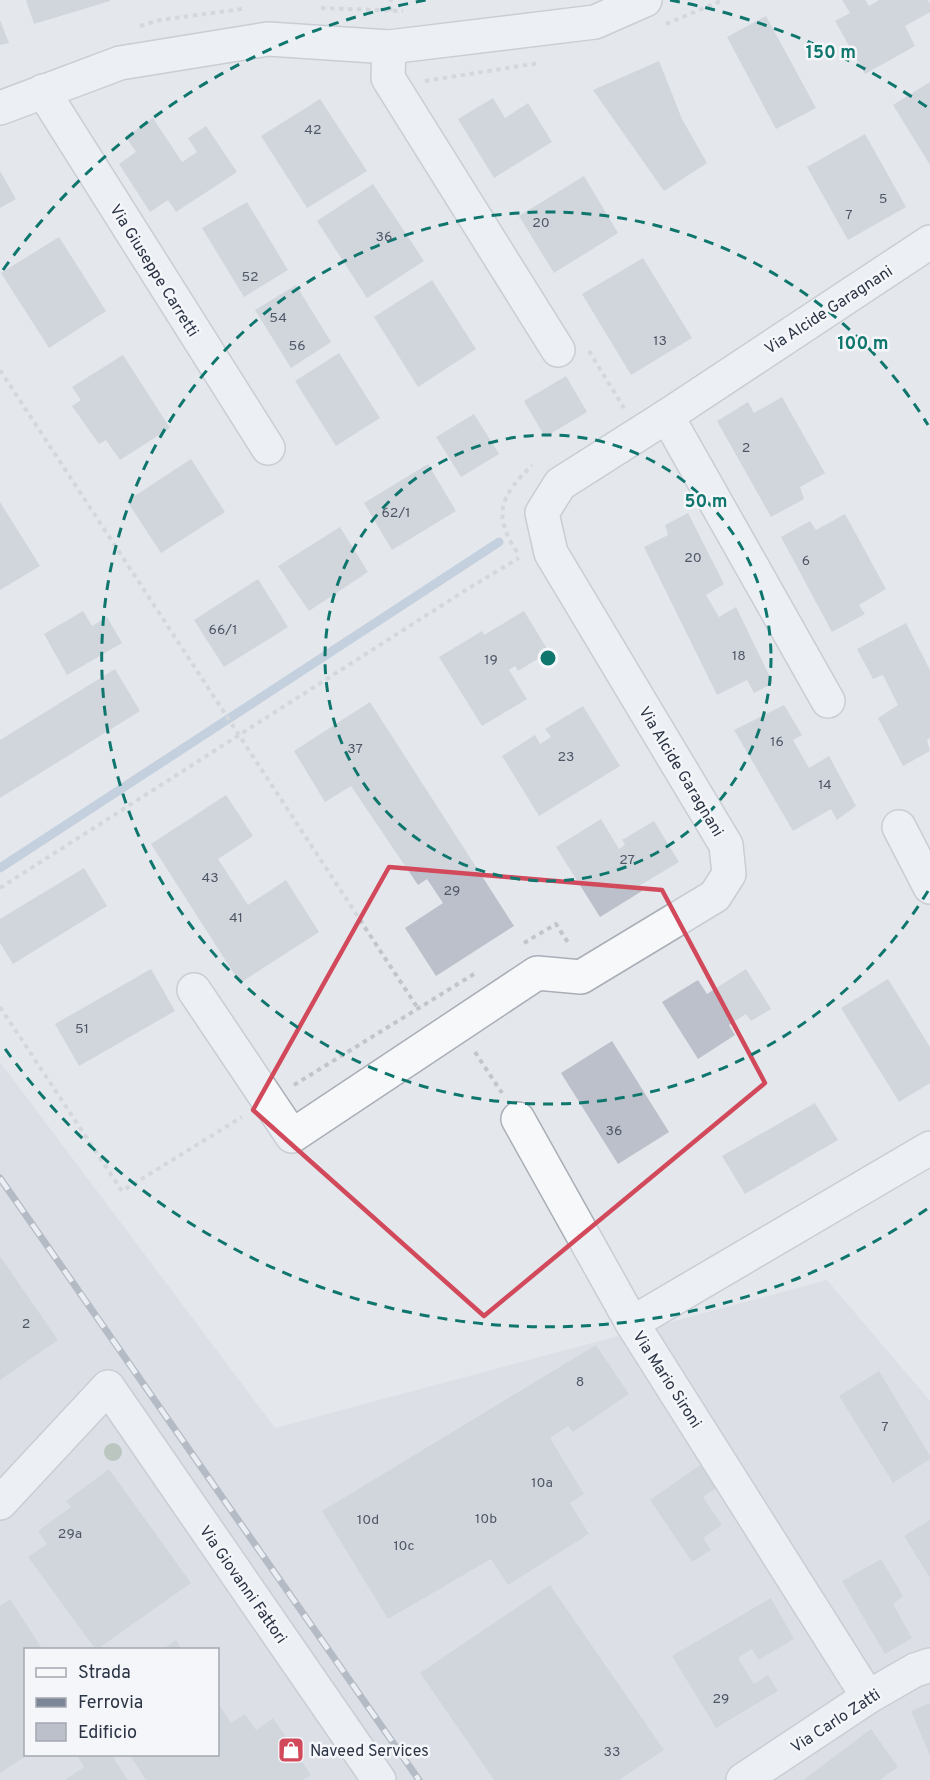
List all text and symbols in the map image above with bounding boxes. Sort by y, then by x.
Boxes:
text: 150 m [806,42,856,65]
house number: 42 [304,122,322,139]
house number: 5 [879,191,887,208]
street label: Via Giuseppe Carretti [104,201,202,341]
house number: 7 [845,207,853,224]
house number: 20 [532,215,550,232]
house number: 36 [376,229,392,246]
street label: Via Alcide Garagnani [761,262,897,360]
house number: 52 [241,269,259,286]
house number: 54 [269,310,287,327]
house number: 13 [653,333,667,350]
text: 100 m [837,333,889,356]
house number: 56 [288,338,306,355]
house number: 2 [742,440,750,457]
text: 50 m [684,491,728,514]
house number: 62/1 [381,505,411,522]
house number: 20 [684,550,702,567]
house number: 6 [802,553,810,570]
house number: 66/1 [209,622,237,639]
centre of rings [538,648,558,668]
house number: 18 [732,648,746,665]
house number: 19 [484,652,498,669]
street label: Via Alcide Garagnani [633,703,727,841]
house number: 16 [770,734,784,751]
house number: 37 [347,741,363,758]
house number: 23 [558,749,575,766]
house number: 14 [818,777,832,794]
house number: 27 [619,852,635,869]
house number: 43 [201,870,219,887]
house number: 29 [444,883,460,900]
house number: 41 [229,910,243,927]
house number: 51 [75,1021,89,1038]
house number: 36 [606,1123,622,1140]
house number: 2 [22,1316,30,1333]
street label: Via Mario Sironi [627,1328,705,1432]
house number: 8 [576,1374,584,1391]
house number: 7 [881,1419,889,1436]
house number: 10a [531,1475,553,1492]
house number: 10b [475,1511,497,1528]
house number: 10d [357,1512,379,1529]
street label: Via Giovanni Fattori [194,1522,291,1648]
house number: 29a [58,1526,82,1543]
house number: 10c [393,1538,415,1555]
legend [24,1648,219,1756]
text: Strada [78,1662,131,1685]
street label: Via Carlo Zatti [788,1685,885,1758]
house number: 29 [713,1691,729,1708]
text: Ferrovia [78,1692,143,1715]
text: Edificio [78,1722,137,1745]
shop icon: Naveed Services [276,1735,306,1765]
place label: Naveed Services [310,1742,429,1762]
house number: 33 [604,1744,620,1761]

